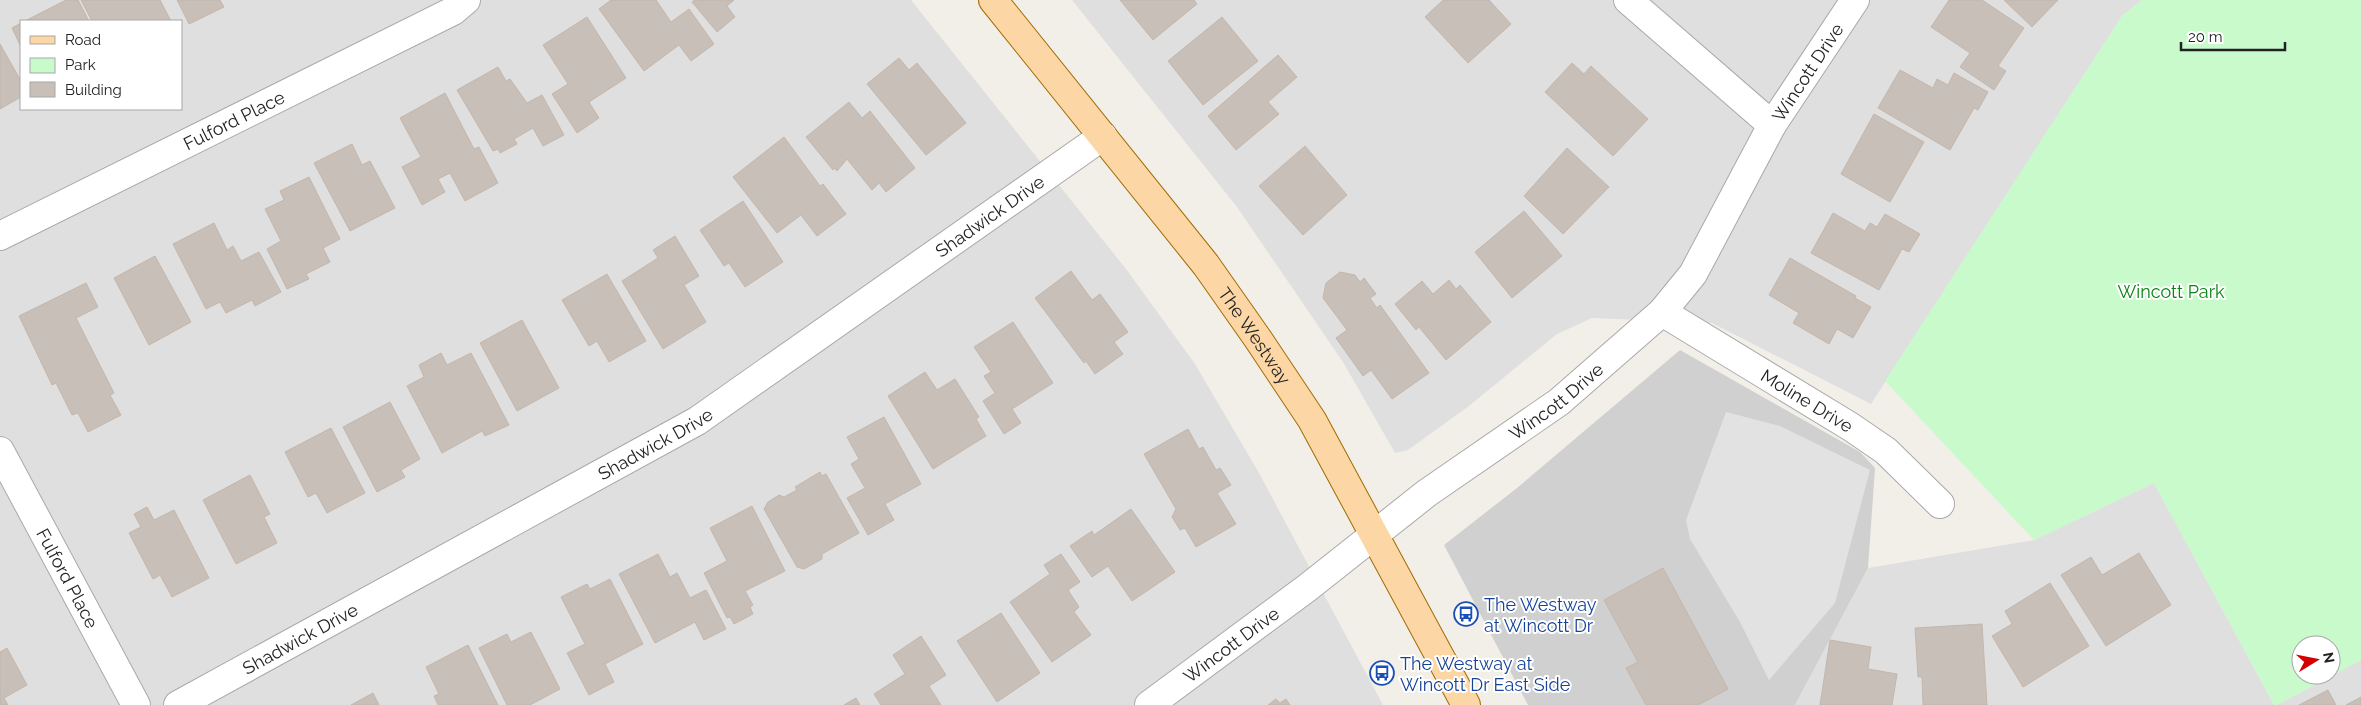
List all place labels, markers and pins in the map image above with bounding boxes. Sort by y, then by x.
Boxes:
place label: The Westway at Wincott Dr [1484,594,1597,636]
bus stop icon: The Westway at Wincott Dr [1453,601,1479,627]
place label: The Westway at Wincott Dr East Side [1400,653,1571,695]
bus stop icon: The Westway at Wincott Dr East Side [1369,660,1395,686]

